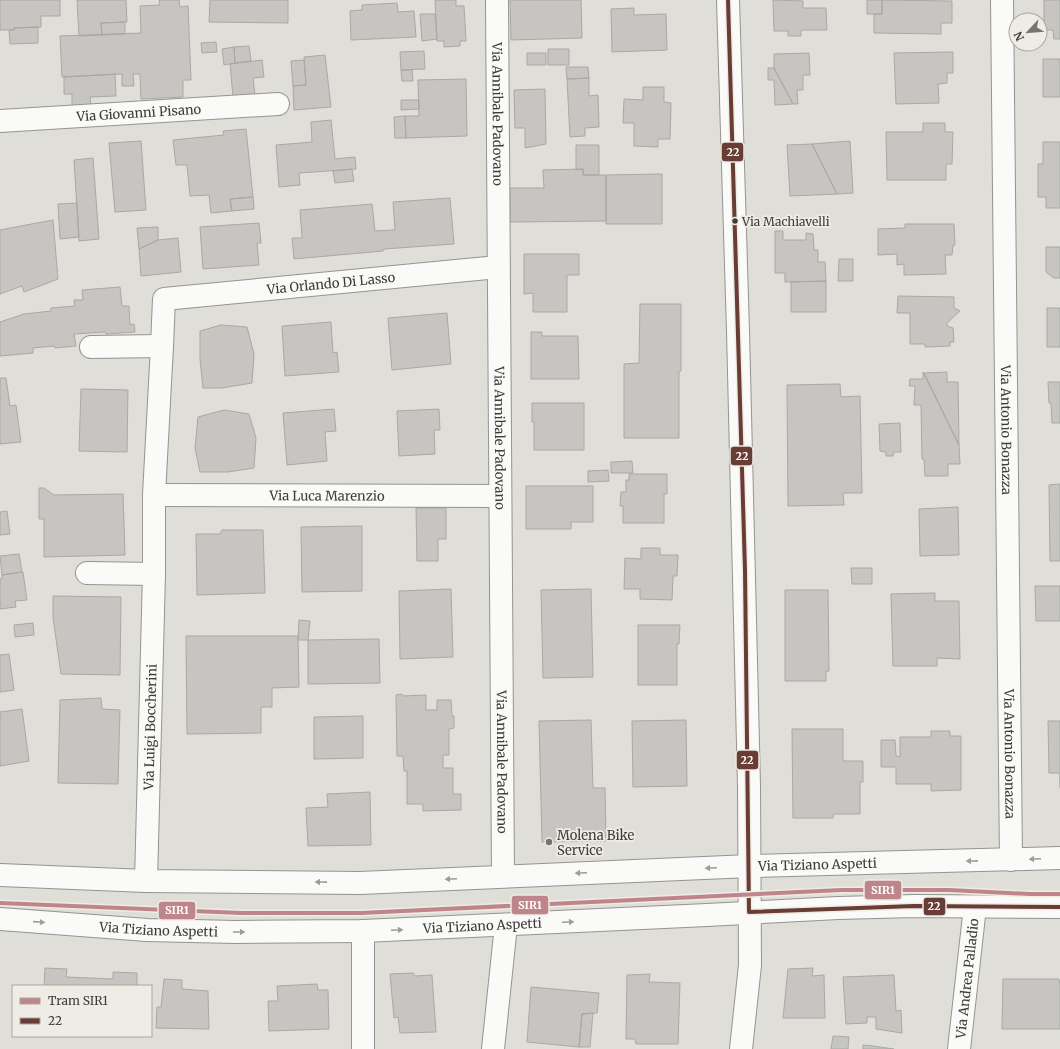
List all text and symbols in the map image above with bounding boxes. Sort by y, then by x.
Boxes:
north arrow [1008,12,1048,52]
text: N [1011,29,1027,43]
street label: Via Annibale Padovano [489,41,507,186]
street label: Via Giovanni Pisano [75,100,202,125]
line badge: 22 [721,142,744,162]
text: 22 [727,145,740,159]
place label: Via Machiavelli [741,214,830,229]
marker: Via Machiavelli [730,216,740,226]
street label: Via Orlando Di Lasso [265,268,396,298]
street label: Via Antonio Bonazza [997,364,1016,495]
street label: Via Annibale Padovano [491,365,509,510]
line badge: 22 [730,446,753,466]
text: 22 [736,449,749,463]
street label: Via Luca Marenzio [268,487,385,504]
street label: Via Luigi Boccherini [140,664,160,791]
street label: Via Antonio Bonazza [1001,688,1019,819]
street label: Via Annibale Padovano [493,689,511,834]
line badge: 22 [736,750,759,770]
text: 22 [741,753,754,767]
place label: Molena Bike Service [557,827,635,859]
marker: Molena Bike Service [544,837,554,847]
street label: Via Tiziano Aspetti [757,854,877,874]
one-way arrow [1028,856,1041,862]
one-way arrow [965,858,978,864]
one-way arrow [705,864,717,871]
one-way arrow [574,870,587,876]
one-way arrow [445,875,457,882]
one-way arrow [314,879,327,885]
line badge: SIR1 [864,880,902,900]
text: SIR1 [871,883,895,897]
line badge: SIR1 [511,895,549,915]
line badge: 22 [923,897,946,916]
text: SIR1 [518,898,542,912]
text: 22 [928,899,941,913]
line badge: SIR1 [158,901,196,920]
text: SIR1 [165,903,189,917]
street label: Via Tiziano Aspetti [422,914,542,937]
street label: Via Andrea Palladio [952,917,982,1040]
street label: Via Tiziano Aspetti [98,918,218,940]
one-way arrow [562,918,574,925]
one-way arrow [33,919,45,925]
one-way arrow [391,926,403,933]
one-way arrow [233,929,246,935]
legend [12,985,152,1037]
text: Tram SIR1 [48,993,108,1008]
text: 22 [48,1013,62,1028]

